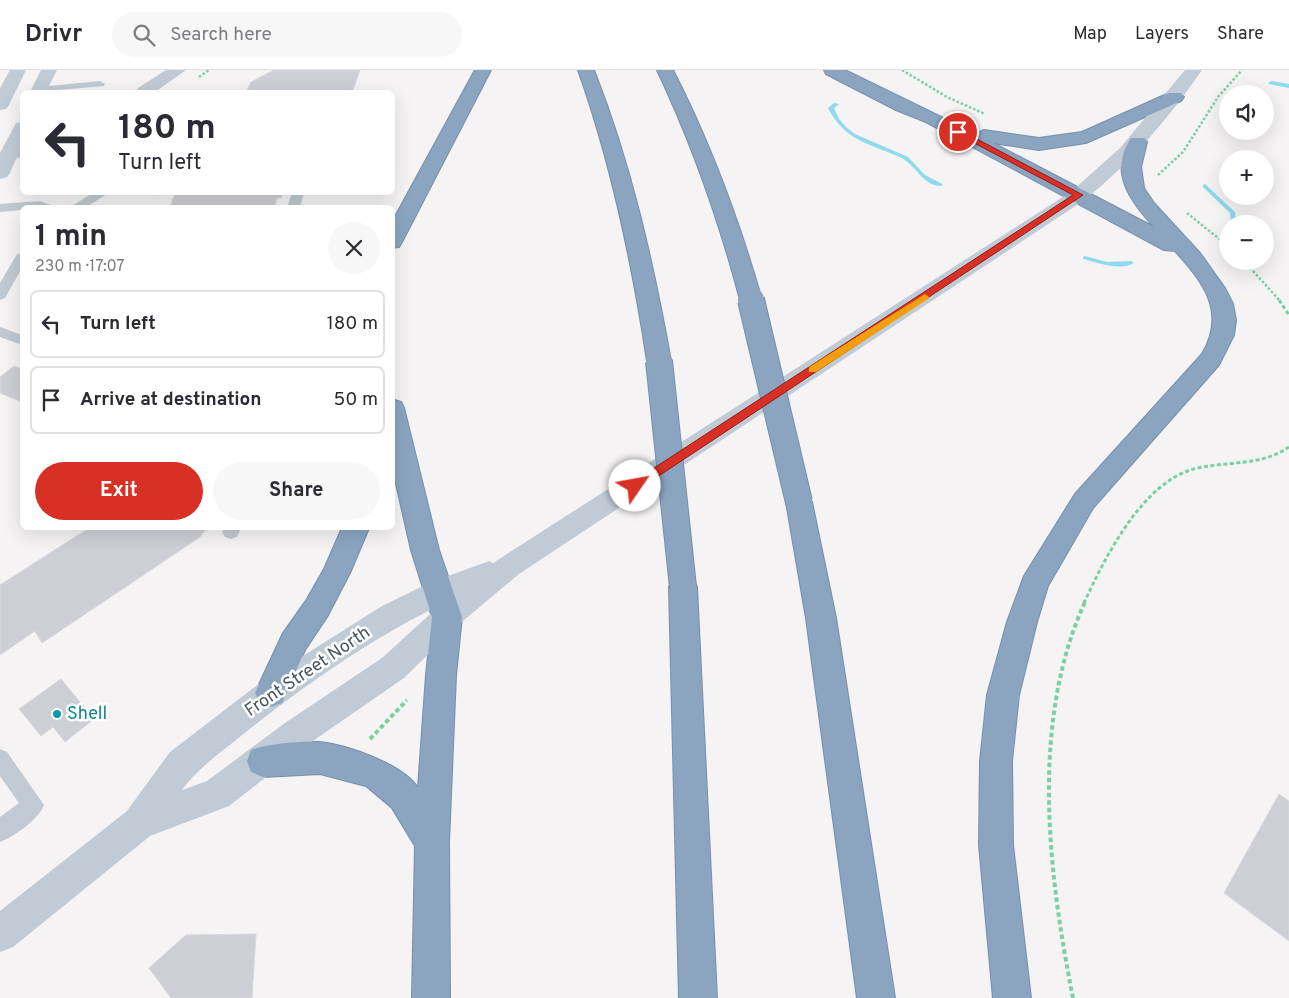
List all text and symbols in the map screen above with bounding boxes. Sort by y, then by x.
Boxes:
search box [112,12,462,57]
text: Drivr [25,20,82,50]
icon: search [130,21,158,49]
text: Search here [170,23,272,47]
text: Map [1073,23,1107,46]
text: Layers [1135,23,1189,46]
text: Share [1217,23,1264,46]
map controls [1219,85,1274,270]
button: sound [1219,85,1274,140]
text: 180 m [118,107,216,151]
icon: left [35,110,100,175]
pin [937,111,979,153]
icon: arrive [944,118,972,146]
text: Turn left [118,150,201,177]
button: + [1219,150,1274,205]
button: − [1219,215,1274,270]
text: 1 min [35,219,107,256]
button: close [328,222,380,274]
text: 230 m · 17:07 [35,257,125,277]
icon: left [37,310,65,338]
text: Turn left [80,312,156,336]
text: 180 m [327,312,378,336]
icon: arrive [37,386,65,414]
text: Arrive at destination [80,388,261,412]
text: 50 m [333,388,378,412]
position arrow [608,459,660,511]
button: Exit [35,462,203,520]
button: Share [213,462,380,520]
street label: Front Street North [241,621,375,723]
place label: Shell [67,703,107,726]
marker: Shell [51,708,63,720]

